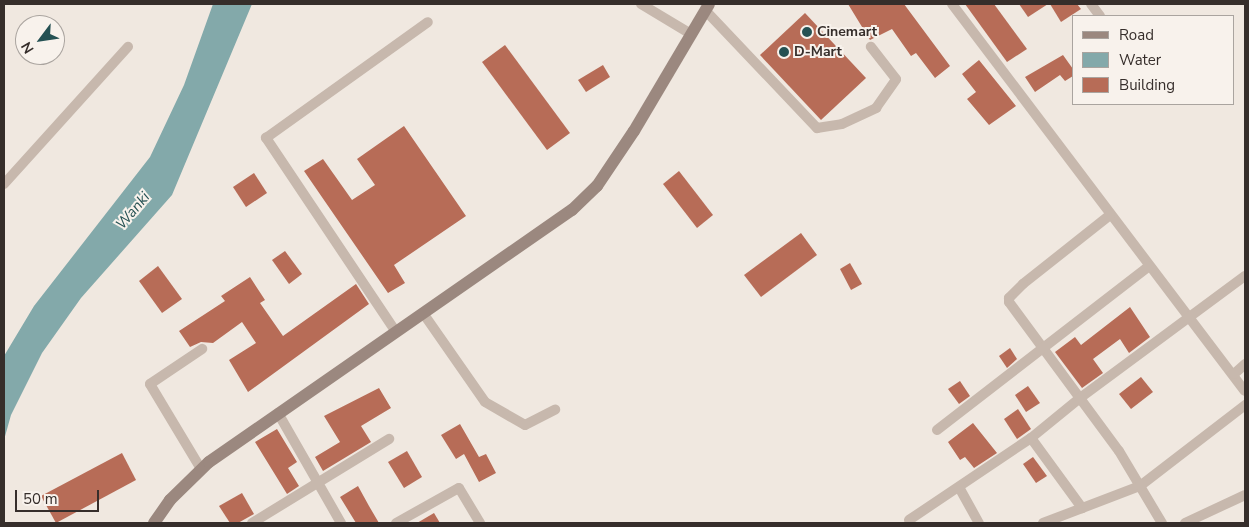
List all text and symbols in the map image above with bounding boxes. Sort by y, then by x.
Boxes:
north arrow [15,15,65,65]
legend [1072,15,1234,105]
place label: Cinemart [817,24,877,40]
text: Road [1119,25,1154,45]
marker: Cinemart [801,26,813,38]
text: N [17,38,38,57]
place label: D-Mart [794,44,842,60]
marker: D-Mart [778,46,790,58]
text: Water [1119,50,1161,70]
text: Building [1119,75,1175,95]
water label: Wanki [112,189,154,233]
scale bar [18,480,101,512]
text: 50 m [23,489,58,509]

